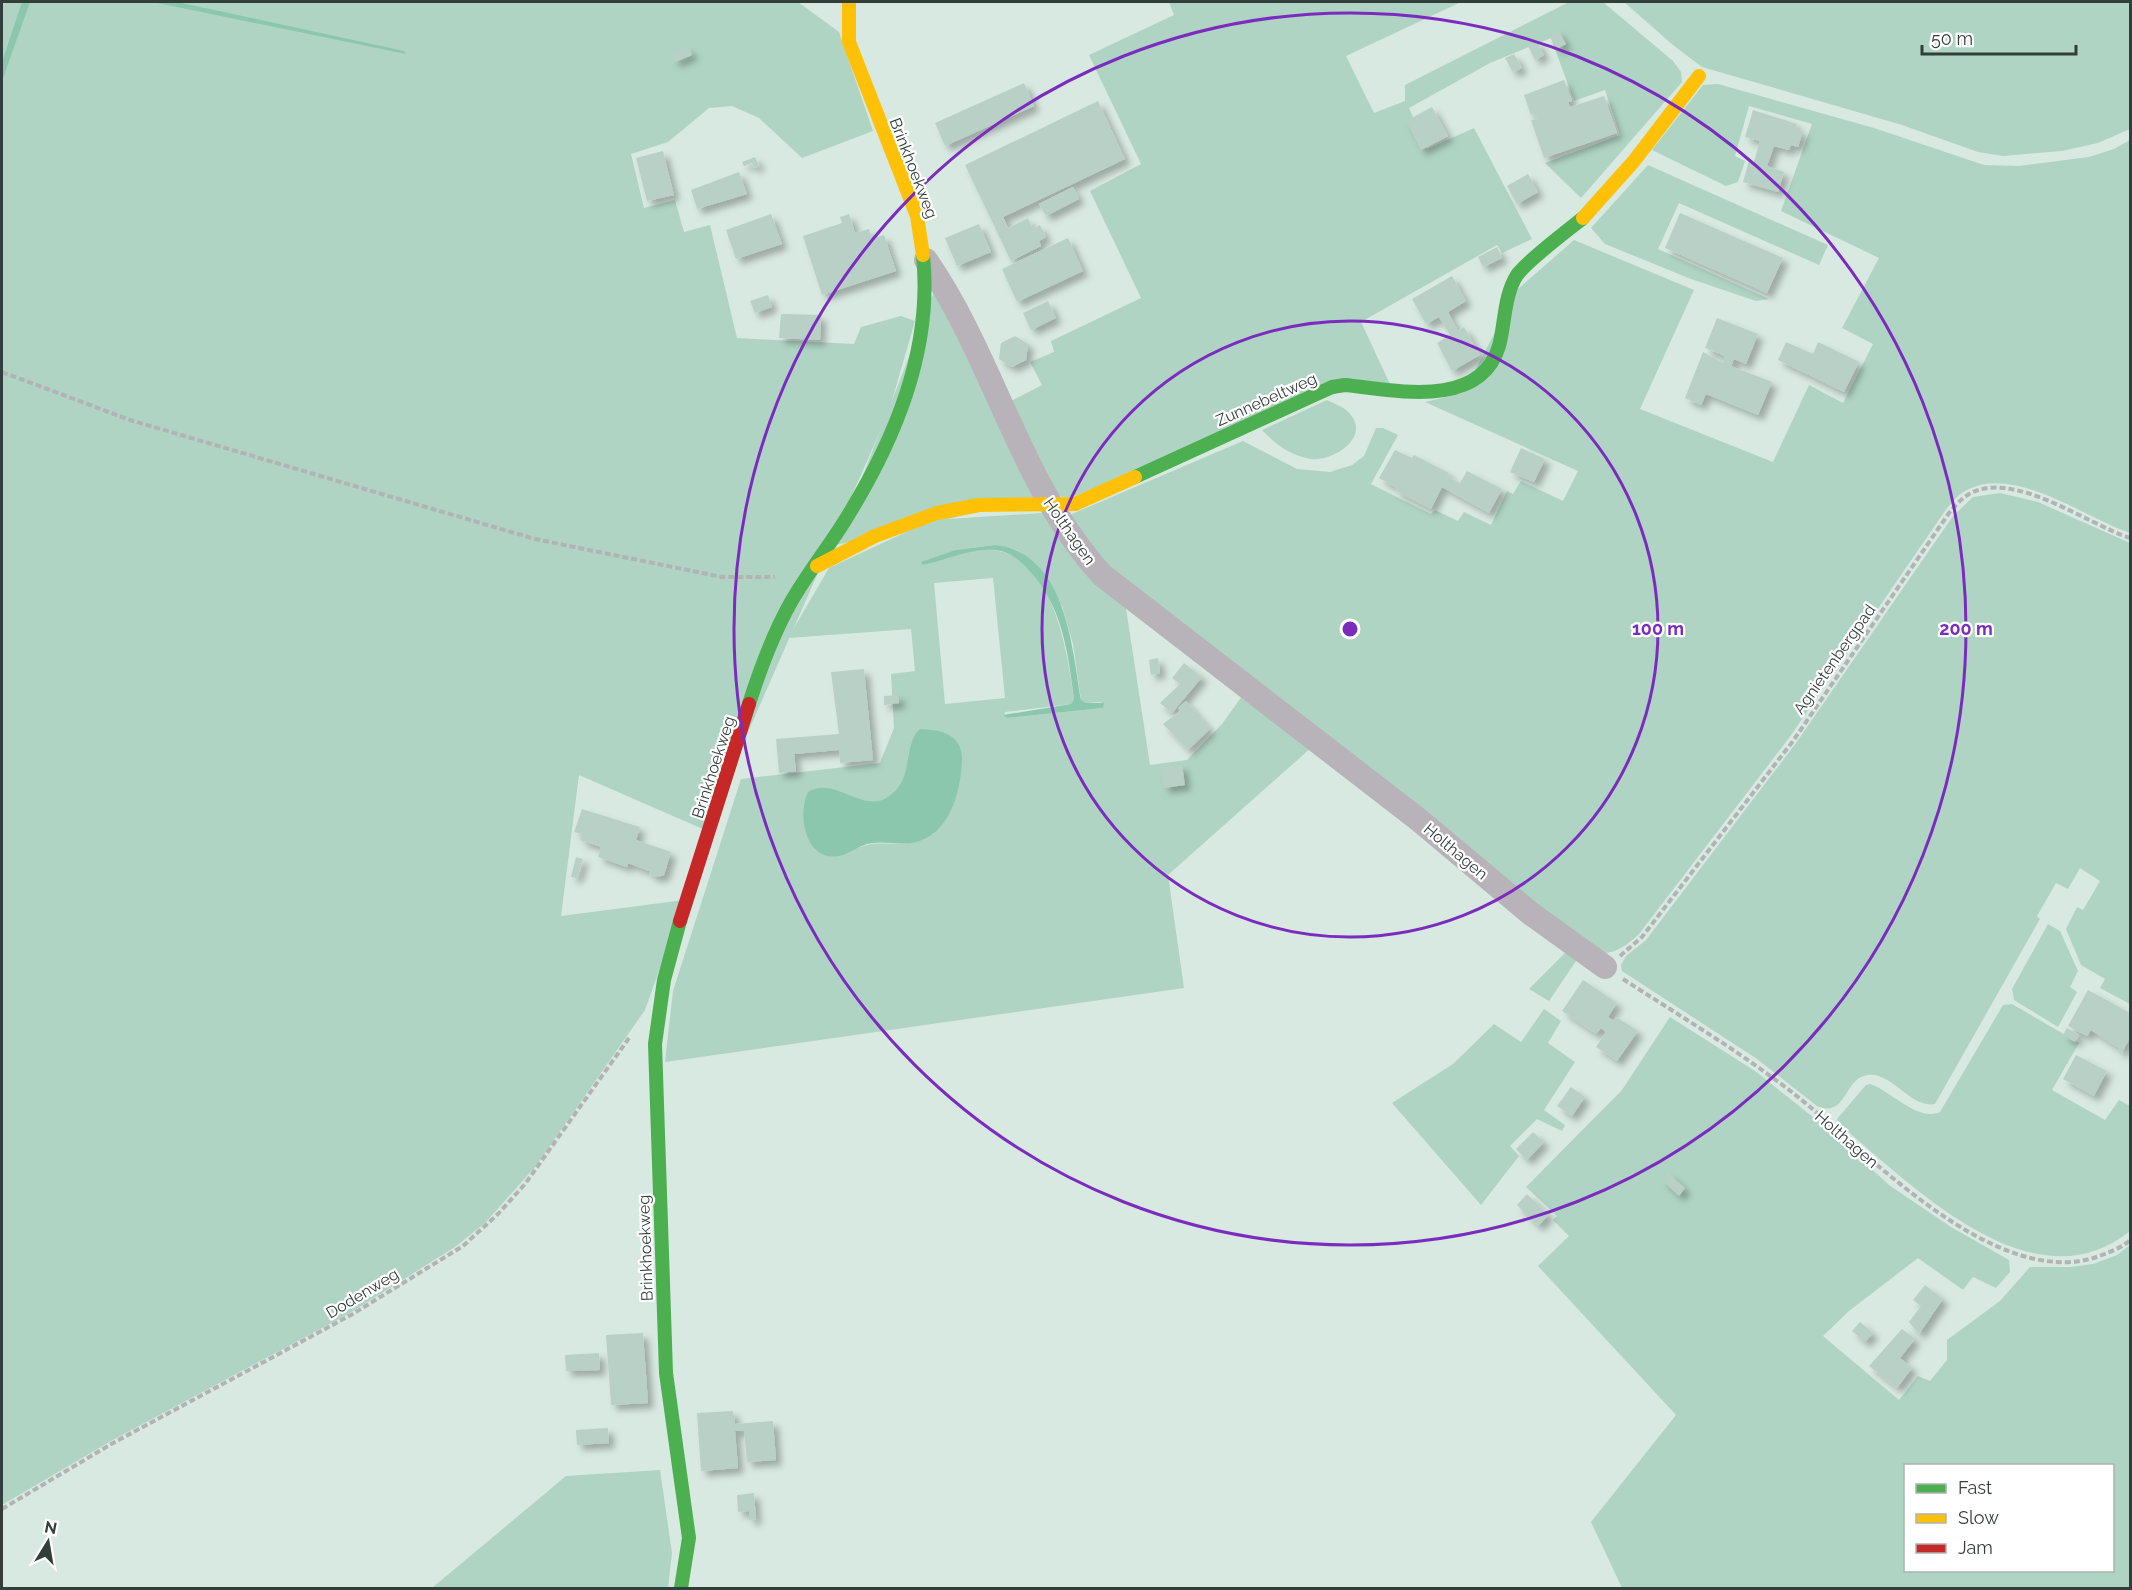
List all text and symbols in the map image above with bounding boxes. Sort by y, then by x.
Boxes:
scale bar [1922,18,2076,56]
text: 50 m [1931,28,1973,49]
street label: Brinkhoekweg [886,115,941,221]
street label: Zunnebeltweg [1213,369,1320,430]
street label: Holthagen [1040,494,1100,569]
street label: Agnietenbergpad [1789,601,1879,718]
text: 100 m [1632,618,1684,639]
text: 200 m [1939,618,1993,639]
centre of rings [1340,619,1360,639]
street label: Brinkhoekweg [688,714,739,821]
street label: Holthagen [1420,819,1491,884]
street label: Holthagen [1811,1107,1882,1172]
street label: Brinkhoekweg [634,1195,657,1301]
street label: Dodenweg [322,1264,402,1323]
legend [1904,1464,2114,1572]
text: Fast [1958,1477,1992,1498]
text: Slow [1958,1507,1999,1528]
north arrow [18,1512,78,1572]
text: N [43,1517,59,1538]
text: Jam [1958,1537,1993,1558]

